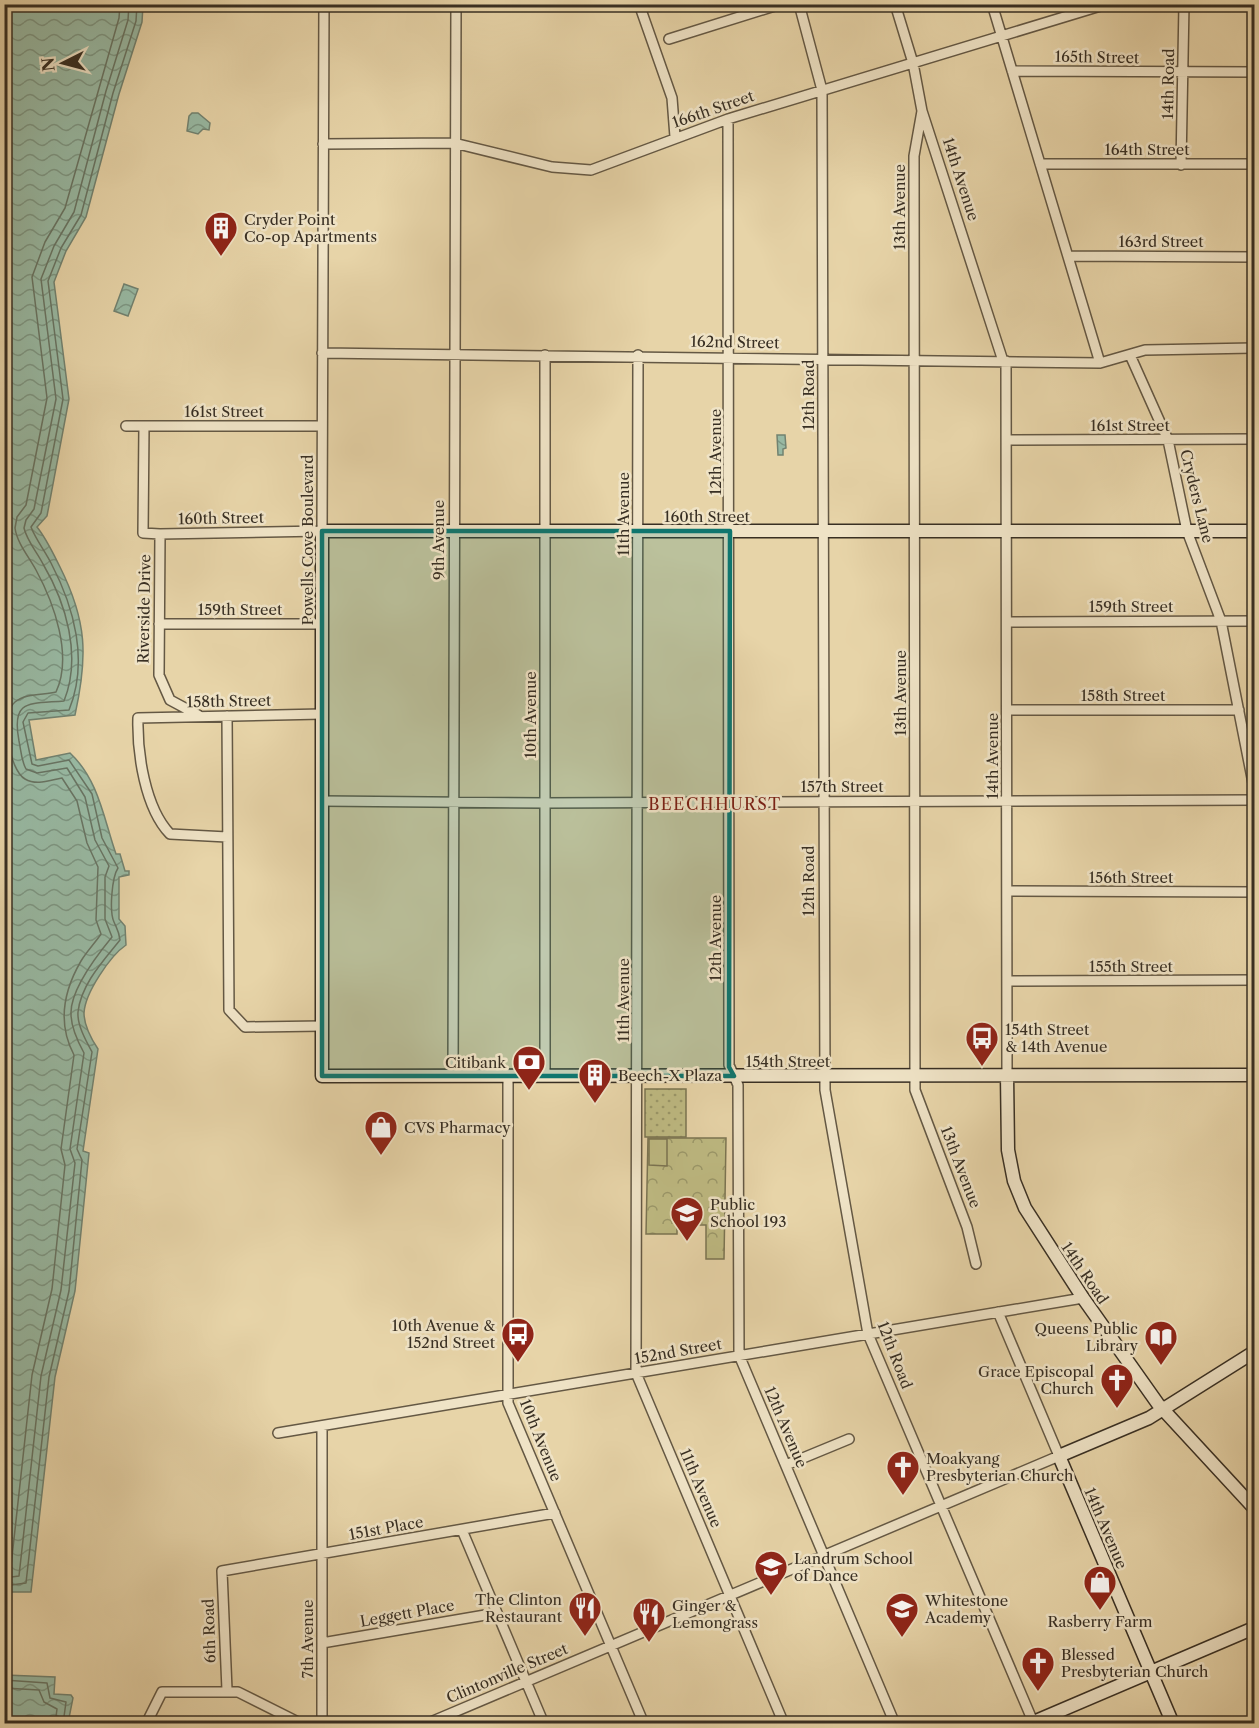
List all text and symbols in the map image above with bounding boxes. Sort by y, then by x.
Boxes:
north arrow [33,33,93,93]
street label: 165th Street [1055,47,1140,67]
street label: 14th Road [1158,48,1178,120]
text: N [37,57,59,73]
street label: 166th Street [670,86,757,132]
street label: 14th Avenue [939,135,983,223]
street label: 164th Street [1105,140,1190,159]
street label: 13th Avenue [890,164,909,250]
building icon: Cryder Point Co-op Apartments [203,210,239,257]
place label: Cryder Point Co-op Apartments [244,210,377,246]
street label: 163rd Street [1118,232,1204,251]
street label: 162nd Street [690,332,780,352]
street label: 12th Road [799,360,818,430]
street label: 161st Street [184,402,265,421]
street label: 12th Avenue [706,409,725,495]
street label: 161st Street [1090,416,1171,435]
street label: Cryders Lane [1176,447,1218,545]
street label: Powells Cove Boulevard [298,455,317,625]
street label: 11th Avenue [614,472,633,556]
street label: 9th Avenue [429,500,448,580]
street label: 160th Street [664,507,751,526]
street label: 160th Street [178,508,265,528]
street label: Riverside Drive [134,554,154,664]
street label: 159th Street [1089,597,1174,616]
street label: 159th Street [198,600,283,619]
street label: 13th Avenue [891,650,910,736]
street label: 10th Avenue [521,671,540,759]
street label: 158th Street [1081,686,1166,705]
street label: 158th Street [187,691,272,711]
street label: 14th Avenue [983,713,1002,799]
street label: 157th Street [800,777,884,796]
district label: BEECHHURST [648,794,782,814]
street label: 12th Road [799,846,818,916]
street label: 156th Street [1089,868,1174,887]
street label: 12th Avenue [706,895,725,981]
street label: 155th Street [1089,957,1174,976]
street label: 11th Avenue [614,958,633,1042]
bus stop icon: 154th Street & 14th Avenue [964,1020,1000,1067]
place label: 154th Street & 14th Avenue [1005,1020,1107,1056]
bank icon: Citibank [511,1044,547,1091]
street label: 154th Street [746,1052,831,1071]
place label: Citibank [445,1053,507,1072]
building icon: Beech-X Plaza [577,1057,613,1104]
place label: Beech-X Plaza [618,1066,722,1085]
shop icon: CVS Pharmacy [363,1109,399,1156]
place label: CVS Pharmacy [404,1118,511,1137]
street label: 13th Avenue [937,1123,985,1211]
school or university icon: Public School 193 [669,1195,705,1242]
place label: Public School 193 [710,1195,786,1231]
street label: 14th Road [1057,1238,1113,1308]
place label: 10th Avenue & 152nd Street [392,1316,496,1352]
bus stop icon: 10th Avenue & 152nd Street [500,1316,536,1363]
street label: 12th Road [873,1319,917,1391]
place label: Queens Public Library [1034,1319,1139,1355]
library icon: Queens Public Library [1143,1319,1179,1366]
street label: 152nd Street [633,1334,724,1368]
place label: Grace Episcopal Church [978,1362,1095,1398]
church icon: Grace Episcopal Church [1099,1362,1135,1409]
street label: 12th Avenue [760,1384,812,1470]
street label: 10th Avenue [516,1396,566,1484]
street label: 11th Avenue [676,1446,726,1530]
church icon: Moakyang Presbyterian Church [885,1449,921,1496]
place label: Moakyang Presbyterian Church [926,1449,1074,1485]
street label: 14th Avenue [1080,1485,1132,1571]
street label: 151st Place [347,1512,425,1544]
school or university icon: Landrum School of Dance [753,1549,789,1596]
place label: Landrum School of Dance [794,1549,913,1585]
shop icon: Rasberry Farm [1082,1564,1118,1611]
place label: The Clinton Restaurant [475,1590,563,1626]
restaurant icon: The Clinton Restaurant [567,1590,603,1637]
school or university icon: Whitestone Academy [884,1591,920,1638]
place label: Whitestone Academy [924,1591,1008,1627]
street label: Leggett Place [358,1595,456,1631]
restaurant icon: Ginger & Lemongrass [631,1596,667,1643]
place label: Ginger & Lemongrass [672,1596,758,1632]
street label: 6th Road [198,1598,220,1664]
street label: 7th Avenue [298,1600,317,1678]
place label: Rasberry Farm [1048,1612,1152,1631]
street label: Clintonville Street [443,1639,571,1707]
church icon: Blessed Presbyterian Church [1020,1645,1056,1692]
place label: Blessed Presbyterian Church [1061,1645,1209,1681]

